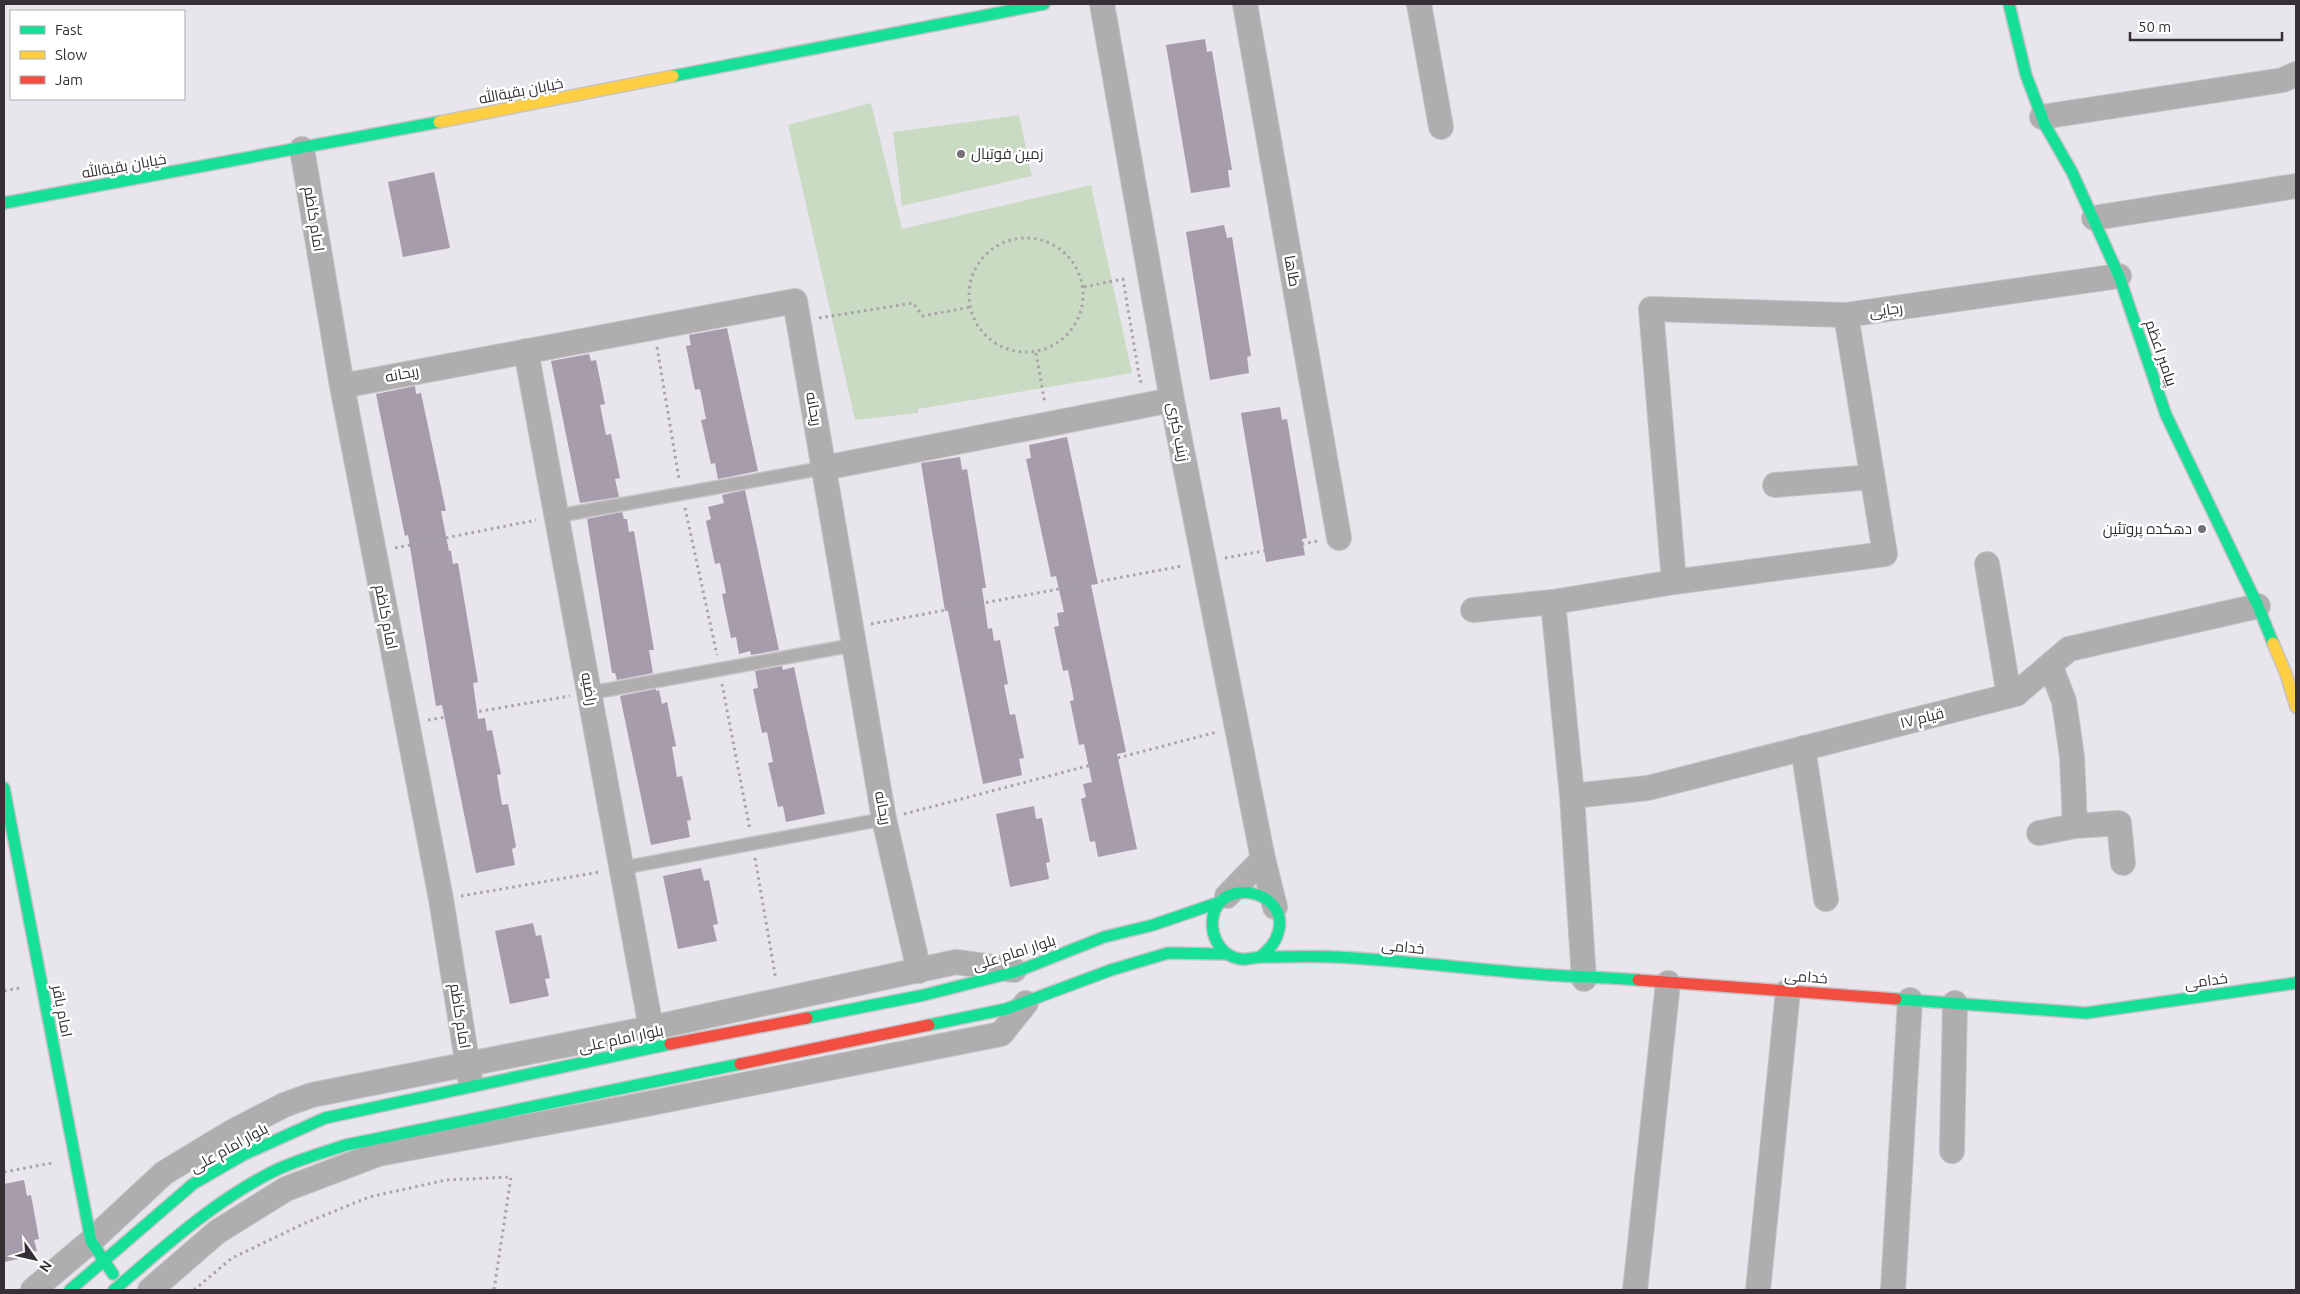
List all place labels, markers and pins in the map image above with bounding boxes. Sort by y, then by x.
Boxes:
place label: زمین فوتبال [971,145,1044,164]
marker: زمین فوتبال [955,148,967,160]
place label: دهکده پروتئین [2103,520,2192,539]
marker: دهکده پروتئین [2196,523,2208,535]

